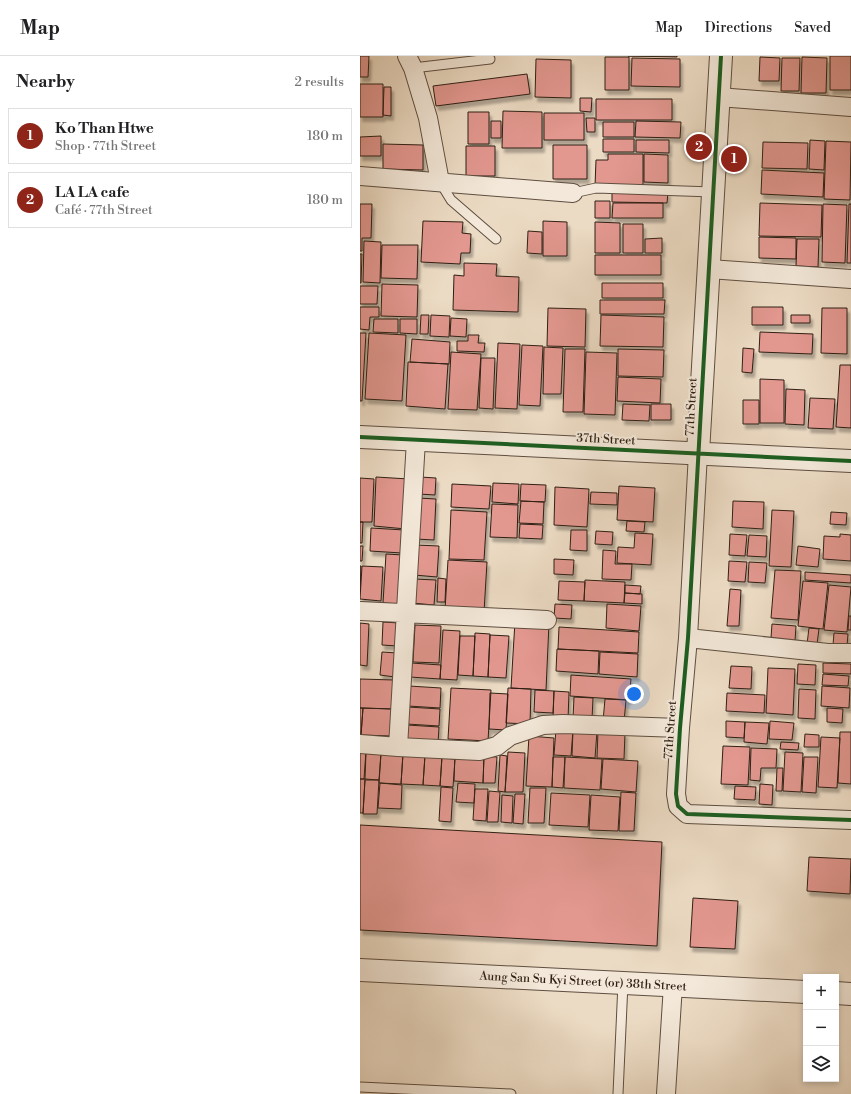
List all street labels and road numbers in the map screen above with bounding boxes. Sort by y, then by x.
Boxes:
street label: 77th Street [682,377,701,437]
street label: 37th Street [576,430,637,449]
street label: 77th Street [661,699,680,760]
street label: Aung San Su Kyi Street (or) 38th Street [478,969,688,994]

